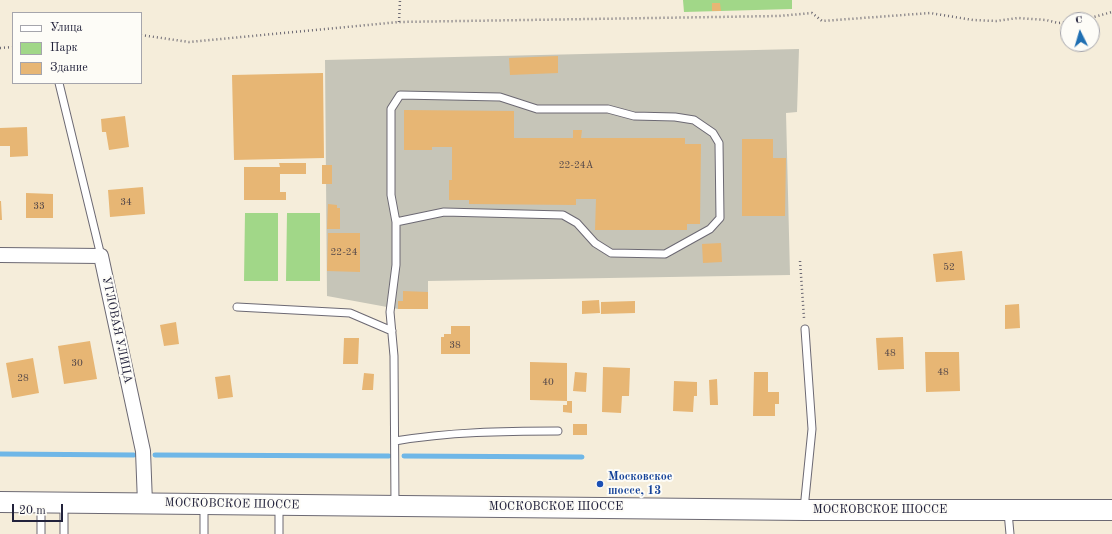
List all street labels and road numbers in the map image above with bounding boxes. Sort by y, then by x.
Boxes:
street label: УГЛОВАЯ УЛИЦА [99,275,135,385]
street label: МОСКОВСКОЕ ШОССЕ [165,496,299,512]
street label: МОСКОВСКОЕ ШОССЕ [489,500,623,514]
street label: МОСКОВСКОЕ ШОССЕ [813,503,947,517]

